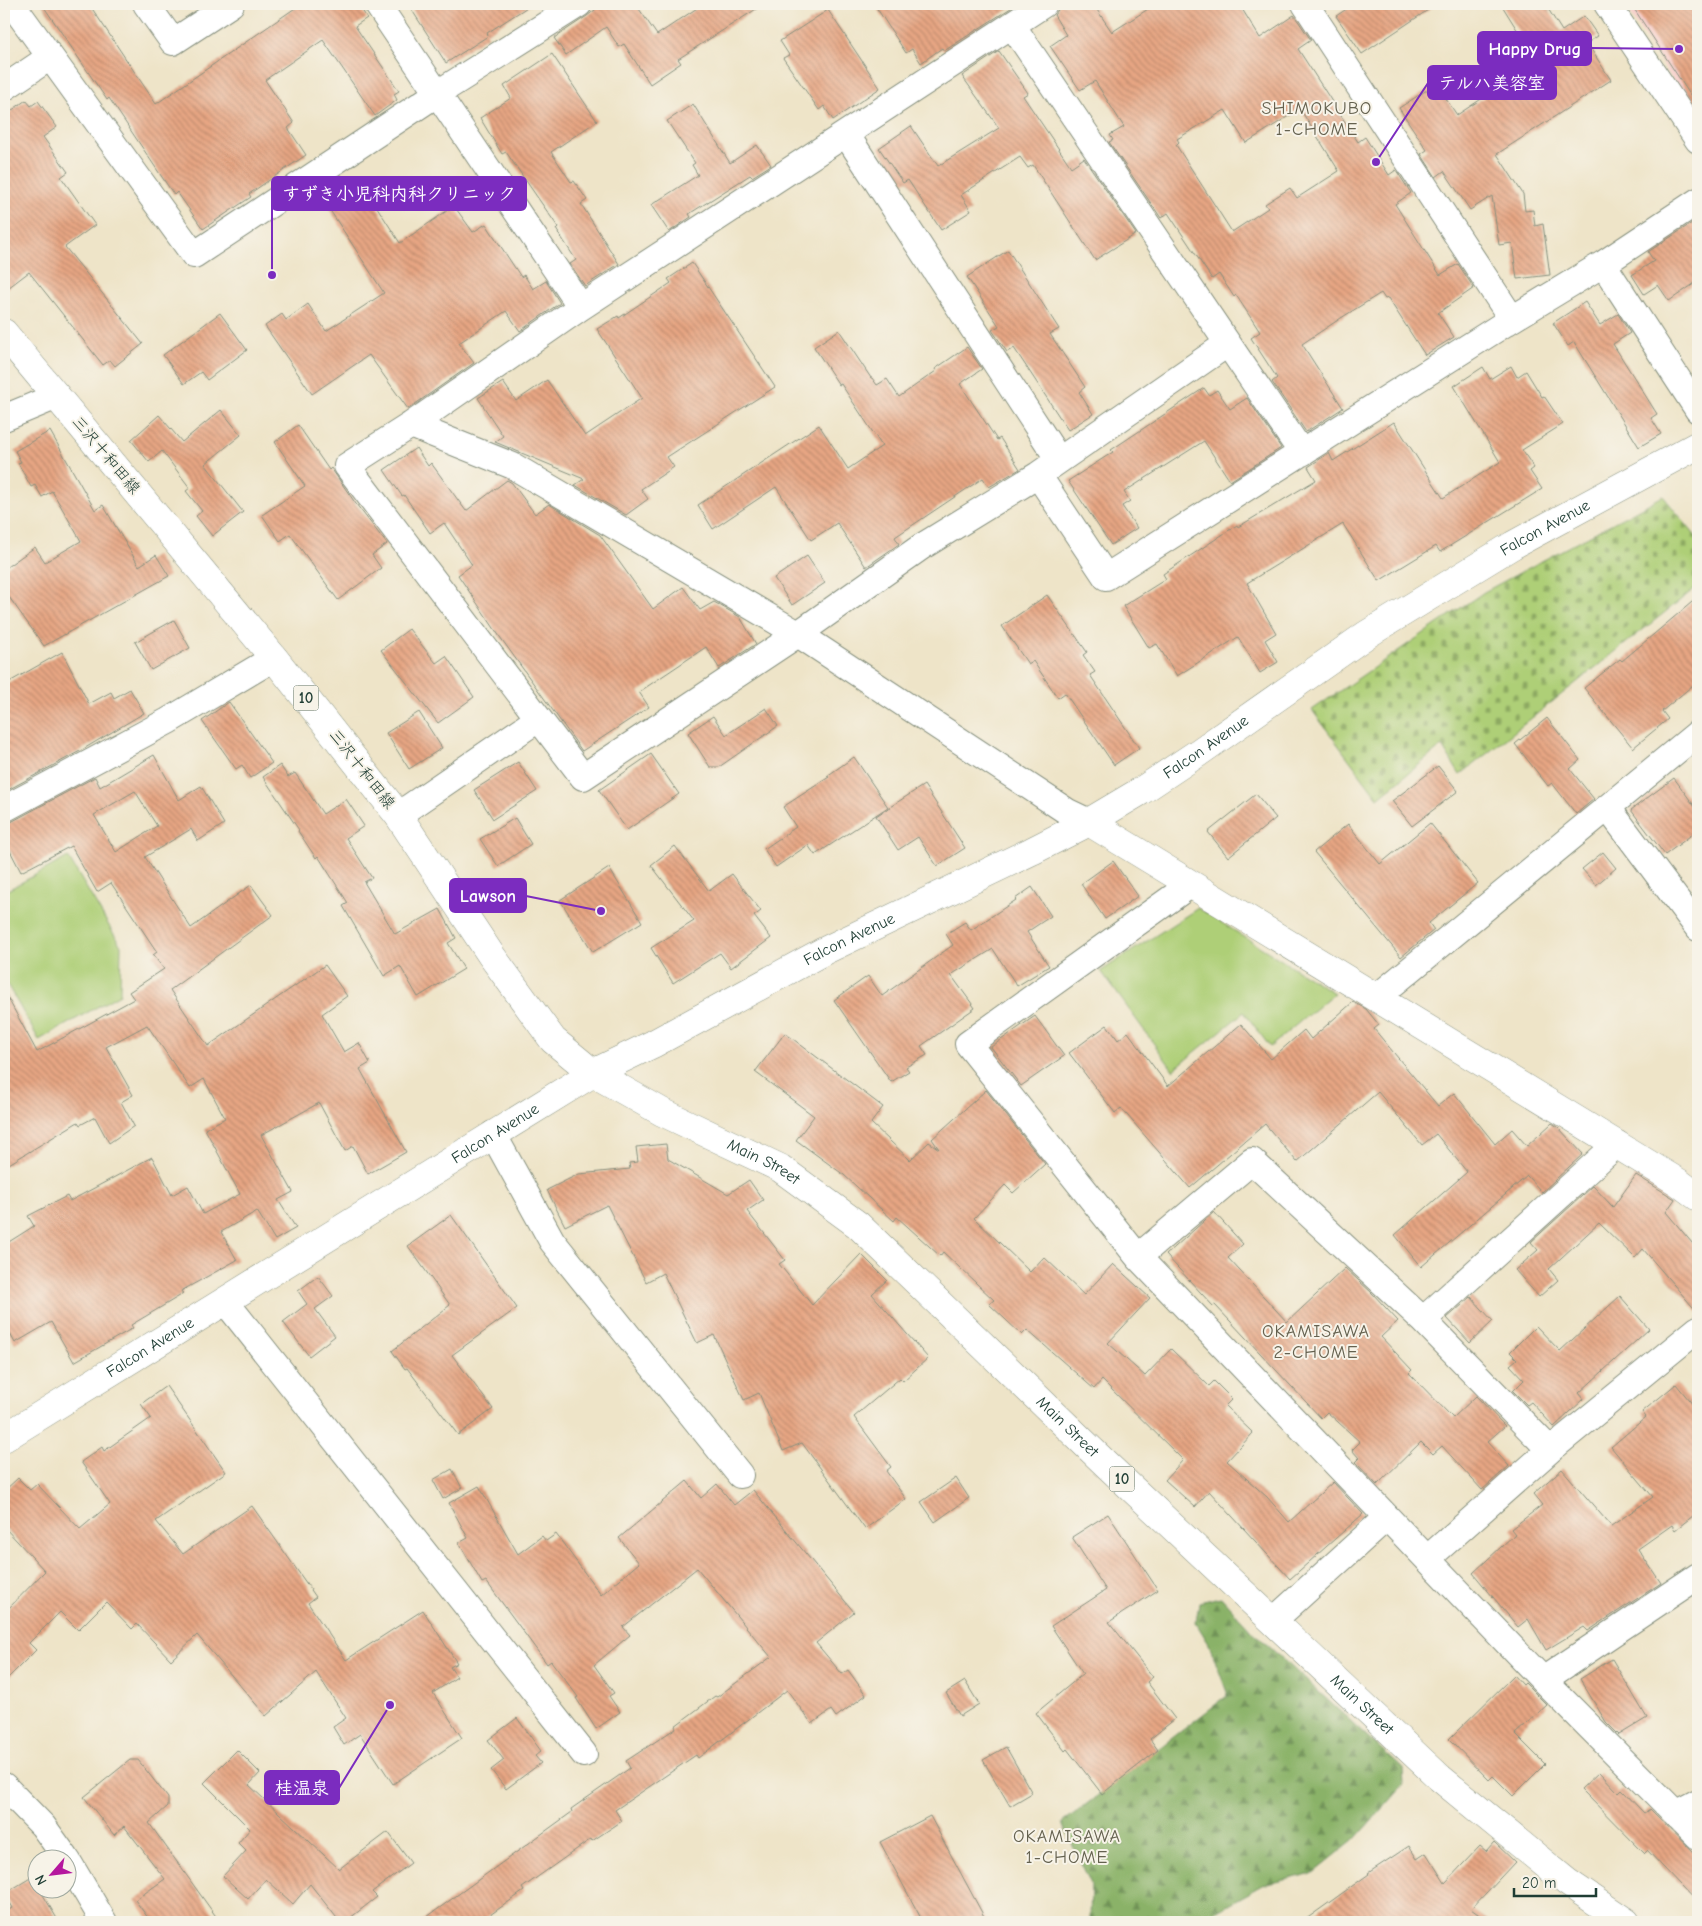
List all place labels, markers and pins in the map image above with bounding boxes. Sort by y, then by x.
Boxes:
callout: Happy Drug [1478,32,1591,65]
callout: テルハ美容室 [1428,66,1556,99]
callout: すずき小児科内科クリニック [272,177,526,210]
callout: Lawson [450,879,526,912]
callout: 桂温泉 [265,1771,339,1804]

